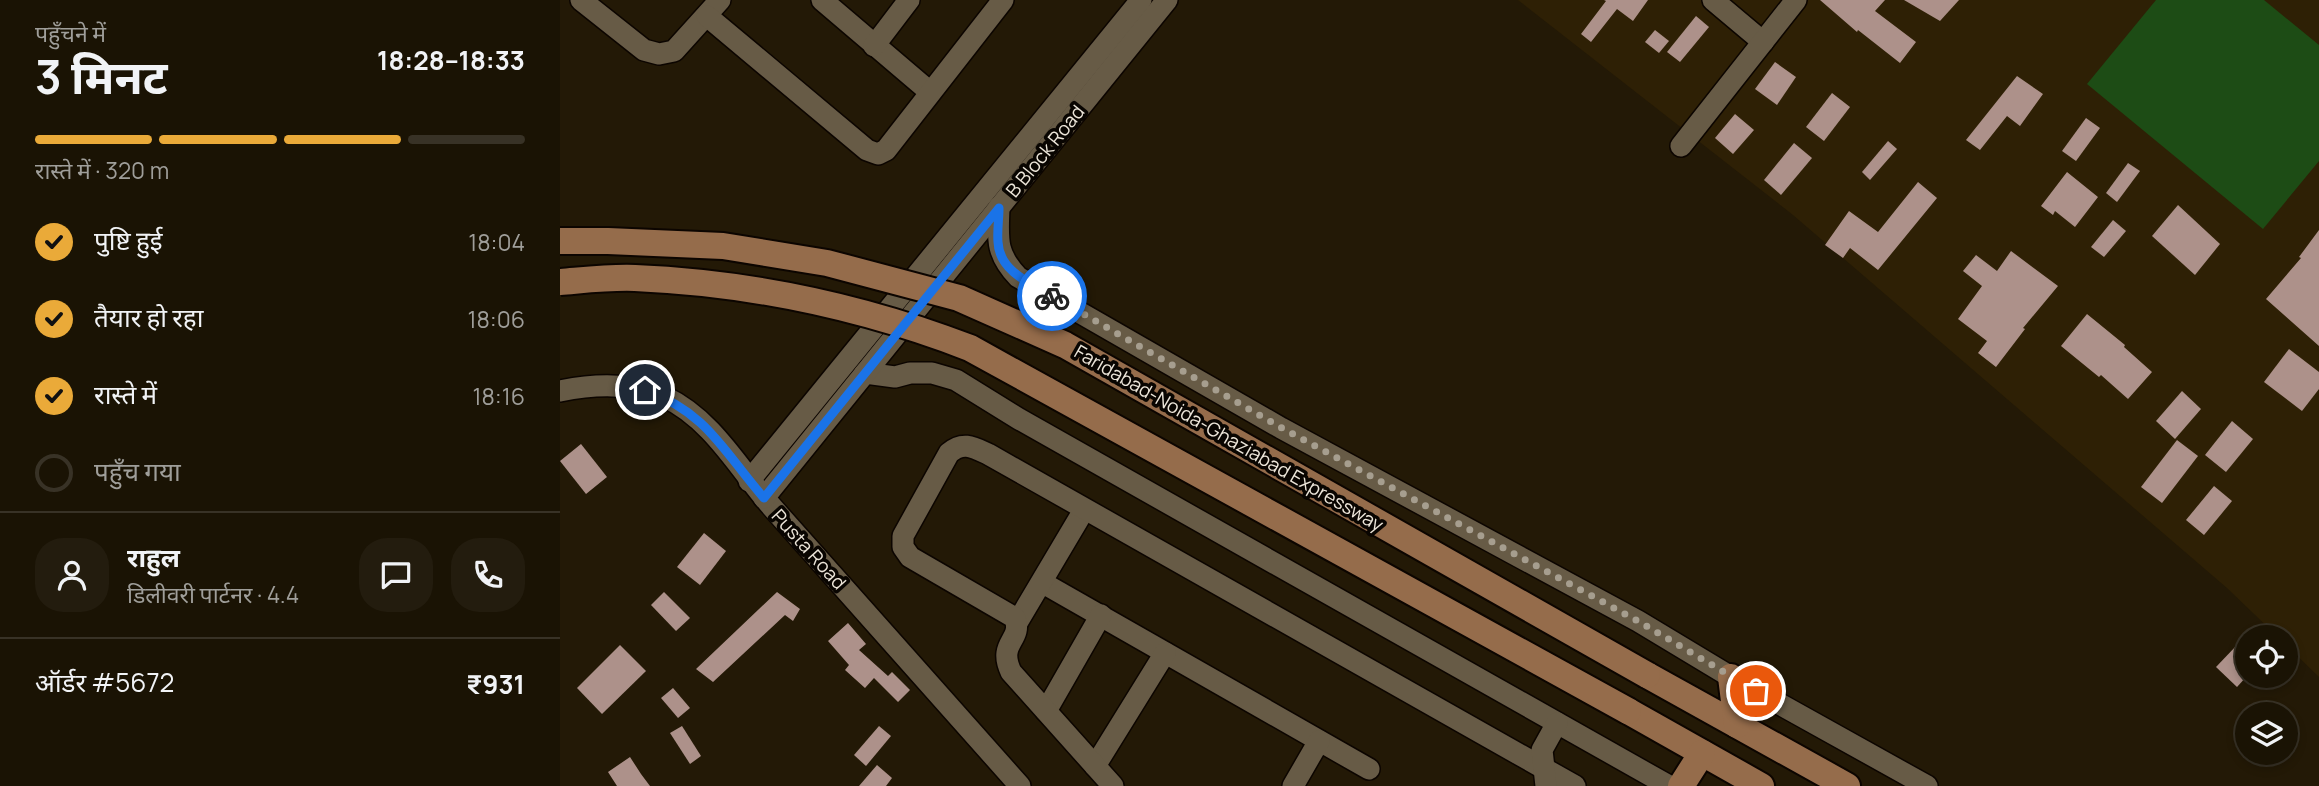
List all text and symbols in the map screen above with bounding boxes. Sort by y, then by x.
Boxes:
text: पहुँचने में [35,17,106,49]
text: 18:28–18:33 [377,42,525,78]
text: 3 मिनट [35,45,168,108]
street label: B Block Road [1000,99,1090,203]
text: रास्ते में · 320 m [35,154,169,186]
text: पुष्टि हुई [94,222,162,258]
icon: check [35,223,73,261]
text: 18:04 [468,226,525,258]
courier [1017,261,1087,331]
icon: bike [1033,277,1071,315]
text: तैयार हो रहा [94,299,203,335]
icon: check [35,300,73,338]
text: 18:06 [468,303,525,335]
street label: Faridabad-Noida-Ghaziabad Expressway [1070,339,1388,537]
pin [615,360,675,420]
icon: home [626,371,664,409]
text: रास्ते में [94,376,157,412]
icon: check [35,377,73,415]
text: 18:16 [473,380,525,412]
text: पहुँच गया [94,453,181,489]
street label: Pusta Road [766,503,852,595]
button: person [35,538,109,612]
button: chat [359,538,433,612]
button: phone [451,538,525,612]
text: राहुल [127,539,180,575]
text: डिलीवरी पार्टनर · 4.4 [127,578,299,610]
map controls [2235,625,2298,765]
button: locate [2235,625,2298,688]
pin [1726,661,1786,721]
text: ऑर्डर #5672 [35,664,174,700]
text: ₹931 [466,666,525,702]
icon: bag [1737,672,1775,710]
button: layers [2235,702,2298,765]

